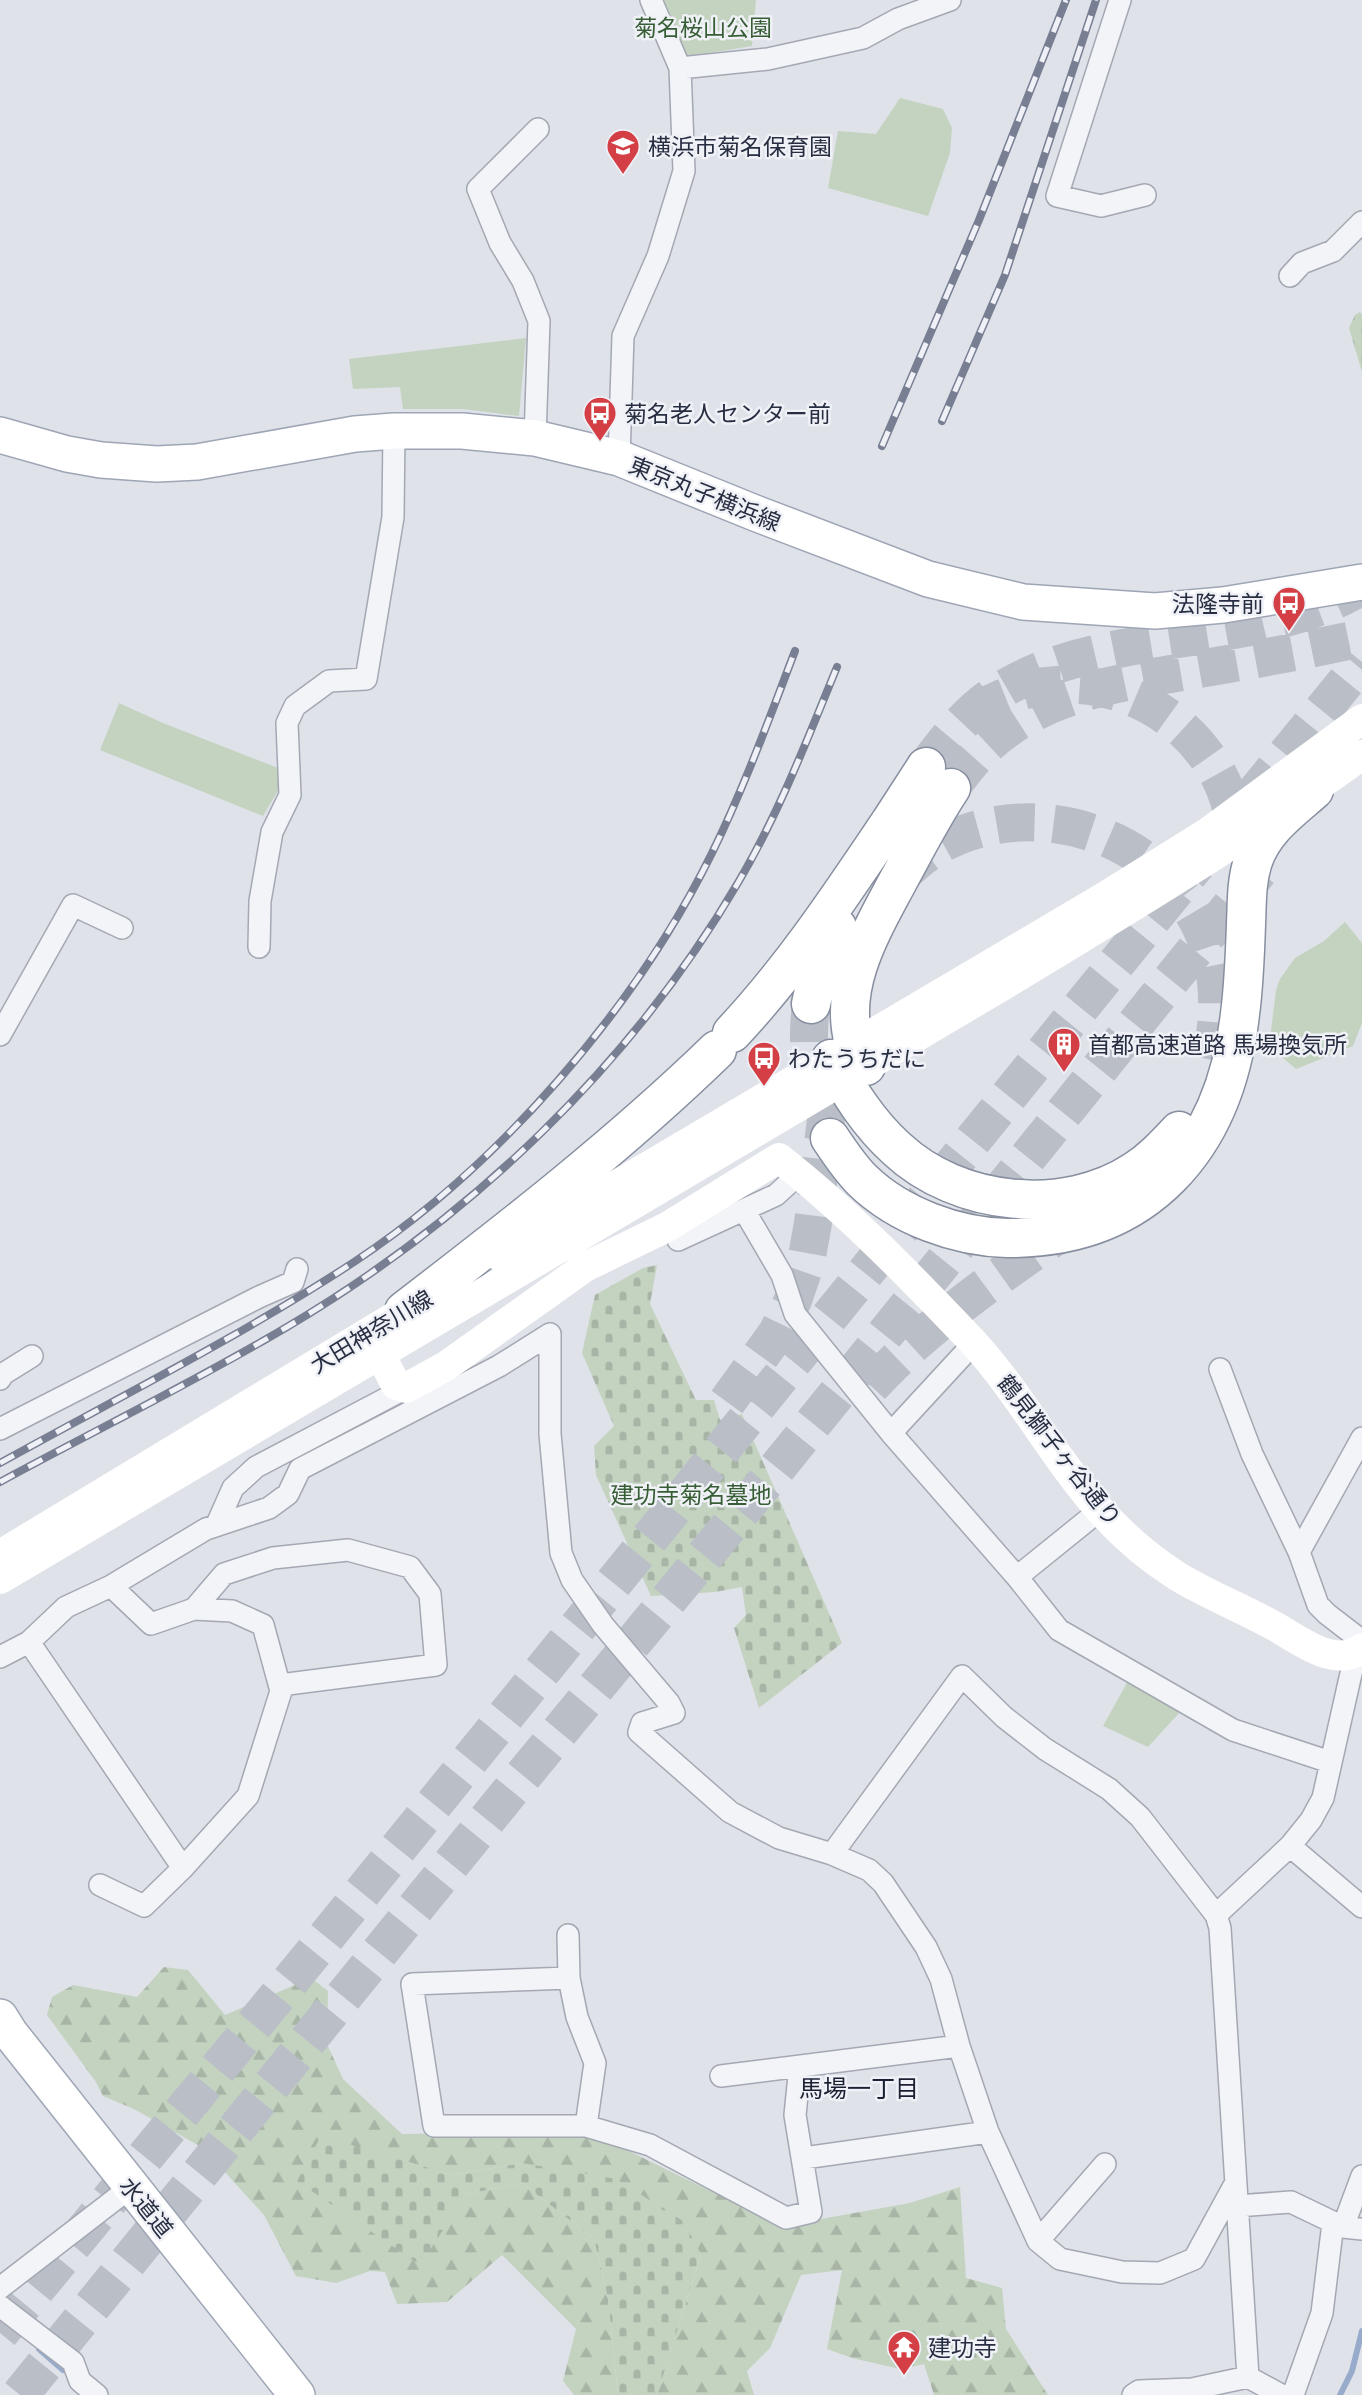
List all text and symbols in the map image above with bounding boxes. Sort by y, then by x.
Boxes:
park label: 菊名桜山公園 [634,11,772,43]
school or university icon: 横浜市菊名保育園 [604,127,642,176]
place label: 横浜市菊名保育園 [648,130,832,162]
bus stop icon: 菊名老人センター前 [581,394,619,443]
place label: 菊名老人センター前 [624,397,831,429]
street label: 東京丸子横浜線 [624,448,786,538]
bus stop icon: 法隆寺前 [1270,584,1308,633]
place label: 法隆寺前 [1172,587,1264,619]
building icon: 首都高速道路 馬場換気所 [1045,1025,1083,1074]
place label: 首都高速道路 馬場換気所 [1088,1028,1347,1060]
bus stop icon: わたうちだに [745,1039,783,1088]
place label: わたうちだに [788,1042,926,1074]
street label: 大田神奈川線 [304,1282,438,1380]
street label: 鶴見獅子ヶ谷通り [991,1368,1129,1532]
park label: 建功寺菊名墓地 [611,1478,772,1510]
district label: 馬場一丁目 [799,2071,919,2104]
street label: 水道道 [113,2170,181,2244]
temple icon: 建功寺 [885,2328,923,2377]
place label: 建功寺 [928,2331,997,2363]

